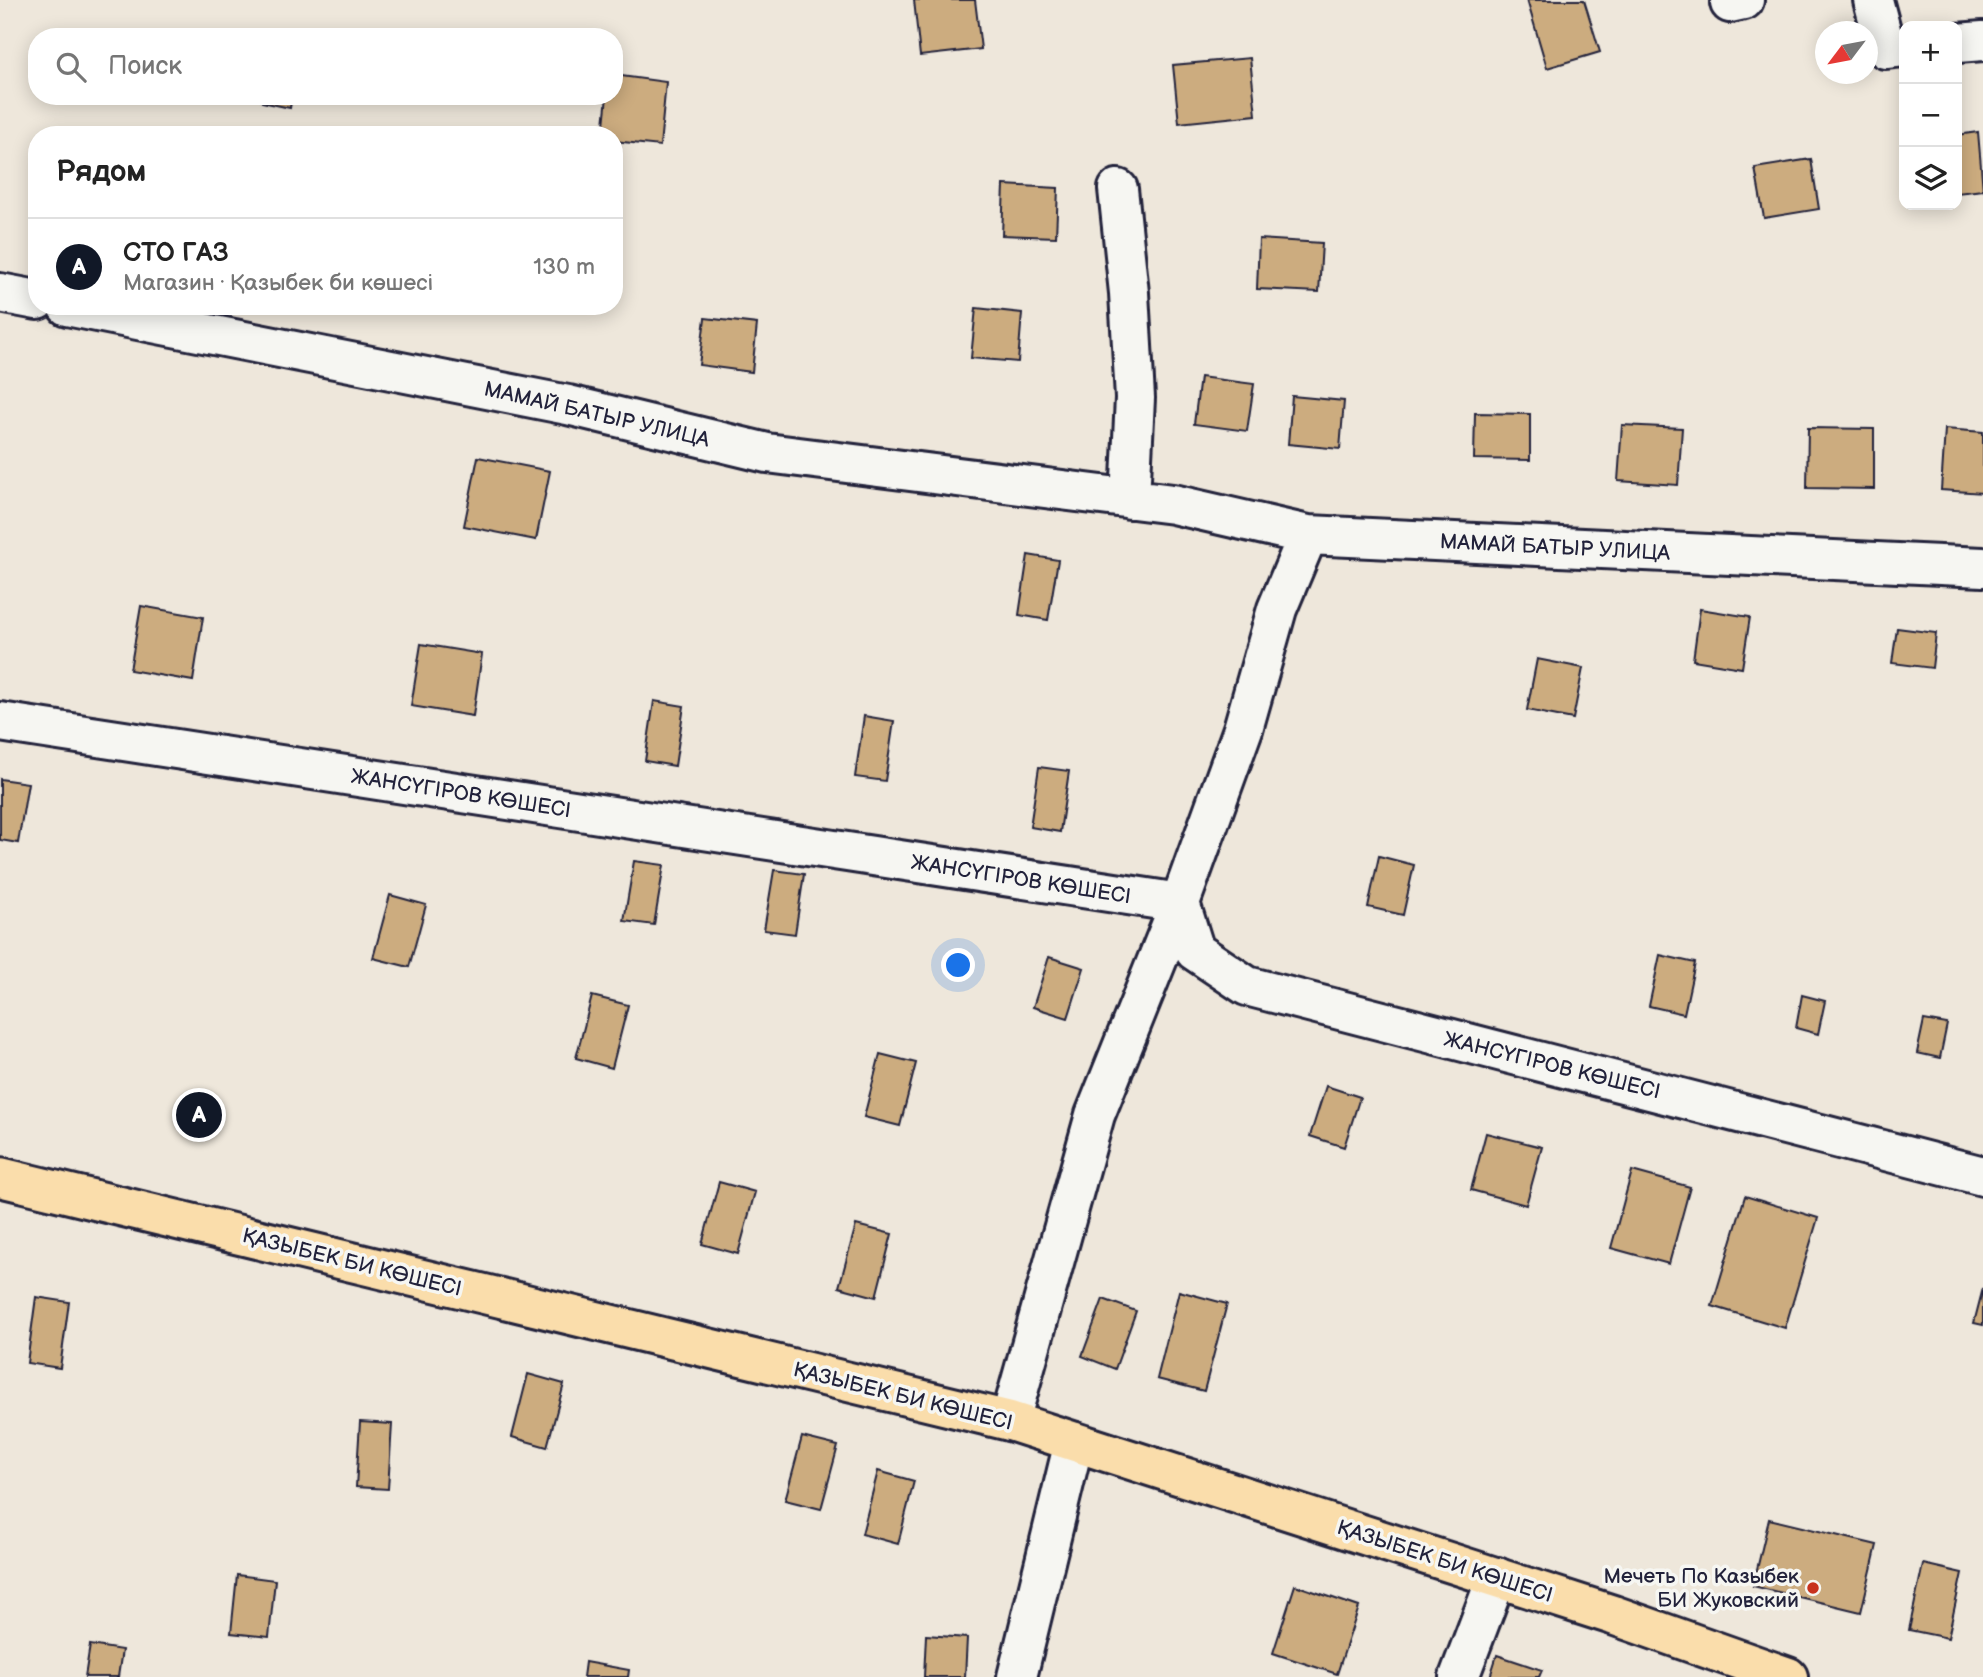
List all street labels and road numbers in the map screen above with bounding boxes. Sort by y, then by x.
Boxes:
street label: МАМАЙ БАТЫР УЛИЦА [482,376,712,453]
street label: МАМАЙ БАТЫР УЛИЦА [1439,529,1671,566]
street label: ЖАНСҮГІРОВ КӨШЕСІ [349,764,573,823]
street label: ЖАНСҮГІРОВ КӨШЕСІ [909,850,1133,909]
street label: ЖАНСҮГІРОВ КӨШЕСІ [1441,1026,1663,1105]
street label: ҚАЗЫБЕК БИ КӨШЕСІ [240,1223,464,1302]
street label: ҚАЗЫБЕК БИ КӨШЕСІ [791,1357,1015,1436]
street label: ҚАЗЫБЕК БИ КӨШЕСІ [1334,1515,1556,1608]

